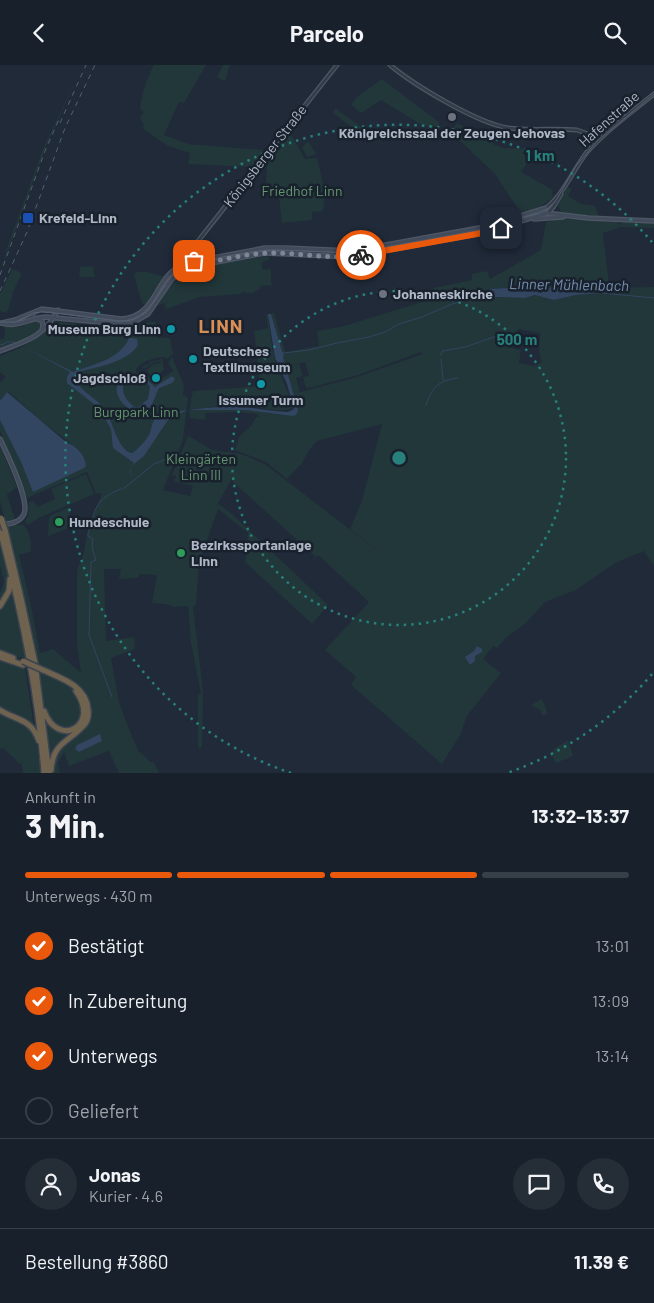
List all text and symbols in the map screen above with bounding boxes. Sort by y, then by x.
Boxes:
icon: back [25,19,53,47]
icon: search [601,19,629,47]
text: Parcelo [290,20,364,46]
street label: Hafenstraße [575,87,642,150]
street label: Königsberger Straße [220,101,310,210]
marker: Königreichssaal der Zeugen Jehovas [446,111,458,123]
place label: Königreichssaal der Zeugen Jehovas [339,124,565,141]
text: 1 km [526,146,554,164]
park label: Friedhof Linn [262,182,342,199]
pin [480,207,522,249]
place label: Krefeld-Linn [39,209,117,226]
marker: Krefeld-Linn [21,211,35,225]
icon: home [487,214,515,242]
courier [336,230,386,280]
pin [173,240,215,282]
icon: bike [347,241,375,269]
icon: bag [180,247,208,275]
water label: Linner Mühlenbach [509,274,629,294]
place label: Johanneskirche [393,285,493,302]
marker: Johanneskirche [377,288,389,300]
district label: LINN [198,314,244,337]
place label: Museum Burg Linn [48,320,161,337]
marker: Museum Burg Linn [165,323,177,335]
text: 500 m [497,330,537,348]
place label: Deutsches Textilmuseum [203,342,291,375]
marker: Deutsches Textilmuseum [187,353,199,365]
place label: Jagdschloß [73,369,146,386]
marker: Jagdschloß [150,372,162,384]
marker: Issumer Turm [255,378,267,390]
place label: Issumer Turm [219,391,304,408]
park label: Burgpark Linn [94,403,178,420]
centre of rings [390,449,408,467]
park label: Kleingärten Linn III [166,450,236,483]
place label: Hundeschule [69,513,150,530]
marker: Hundeschule [53,516,65,528]
place label: Bezirkssportanlage Linn [191,536,312,569]
marker: Bezirkssportanlage Linn [175,547,187,559]
text: Ankunft in [25,787,96,806]
text: 13:32–13:37 [532,804,629,827]
text: 3 Min. [25,806,106,844]
text: Unterwegs · 430 m [25,886,153,905]
icon: check [25,932,53,960]
text: Bestätigt [68,934,144,957]
text: 13:01 [596,936,629,955]
icon: check [25,987,53,1015]
text: In Zubereitung [68,989,187,1012]
text: 13:09 [592,991,629,1010]
icon: check [25,1042,53,1070]
text: Unterwegs [68,1044,157,1067]
text: 13:14 [595,1046,629,1065]
text: Geliefert [68,1099,139,1122]
button: person [25,1158,77,1210]
button: chat [513,1158,565,1210]
button: phone [577,1158,629,1210]
text: Jonas [89,1163,141,1186]
text: Kurier · 4.6 [89,1186,163,1205]
text: Bestellung #3860 [25,1250,169,1273]
text: 11.39 € [574,1250,629,1273]

